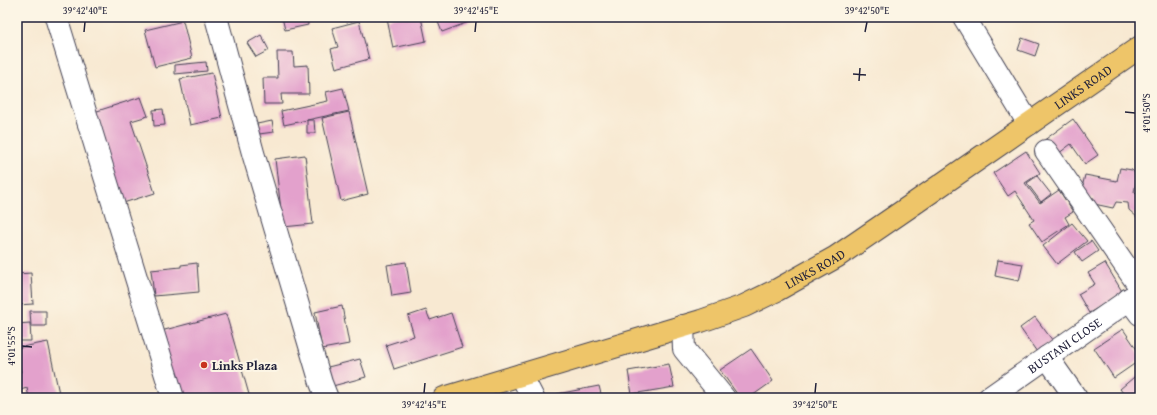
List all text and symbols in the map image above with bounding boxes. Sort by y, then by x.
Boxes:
text: 39°42'40"E [63,3,107,18]
text: 39°42'45"E [454,3,498,18]
text: 39°42'50"E [845,3,889,18]
street label: LINKS ROAD [1050,60,1116,113]
text: 4°01'50"S [1139,93,1154,133]
street label: LINKS ROAD [781,244,849,293]
street label: BUSTANI CLOSE [1023,312,1105,378]
text: 4°01'55"S [4,326,19,366]
place label: Links Plaza [212,356,278,375]
marker: Links Plaza [199,360,209,370]
text: 39°42'45"E [402,397,446,412]
text: 39°42'50"E [793,397,837,412]

